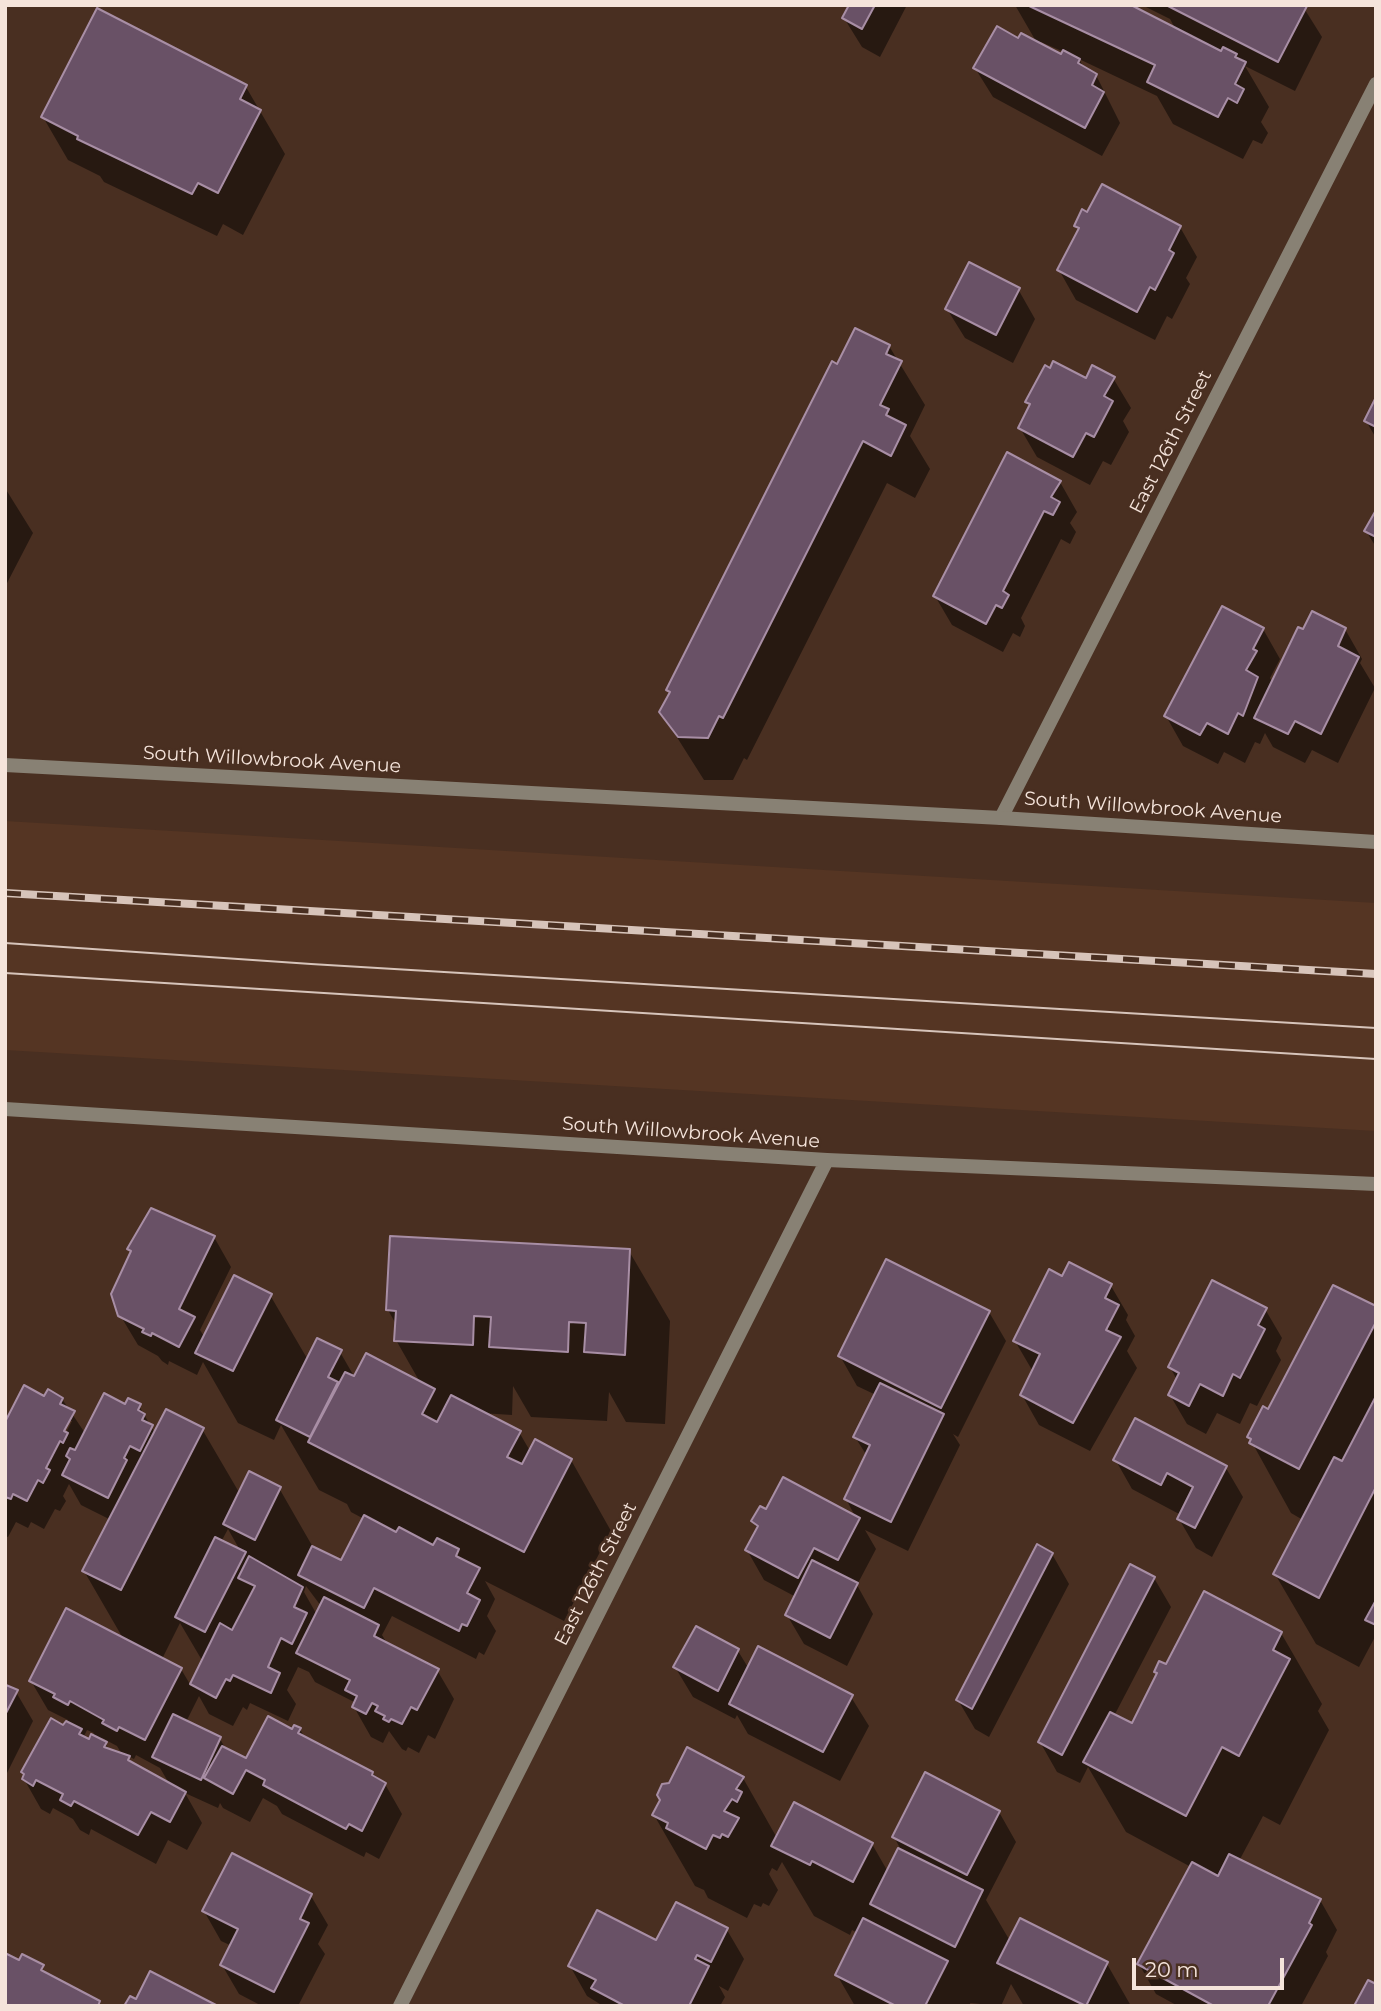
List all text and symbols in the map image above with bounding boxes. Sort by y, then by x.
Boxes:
street label: East 126th Street [1125,366,1217,518]
street label: South Willowbrook Avenue [142,742,402,778]
street label: South Willowbrook Avenue [1023,788,1283,828]
street label: South Willowbrook Avenue [561,1113,821,1153]
street label: East 126th Street [550,1498,642,1650]
scale bar [1136,1944,1288,1988]
text: 20 m [1145,1957,1199,1982]

